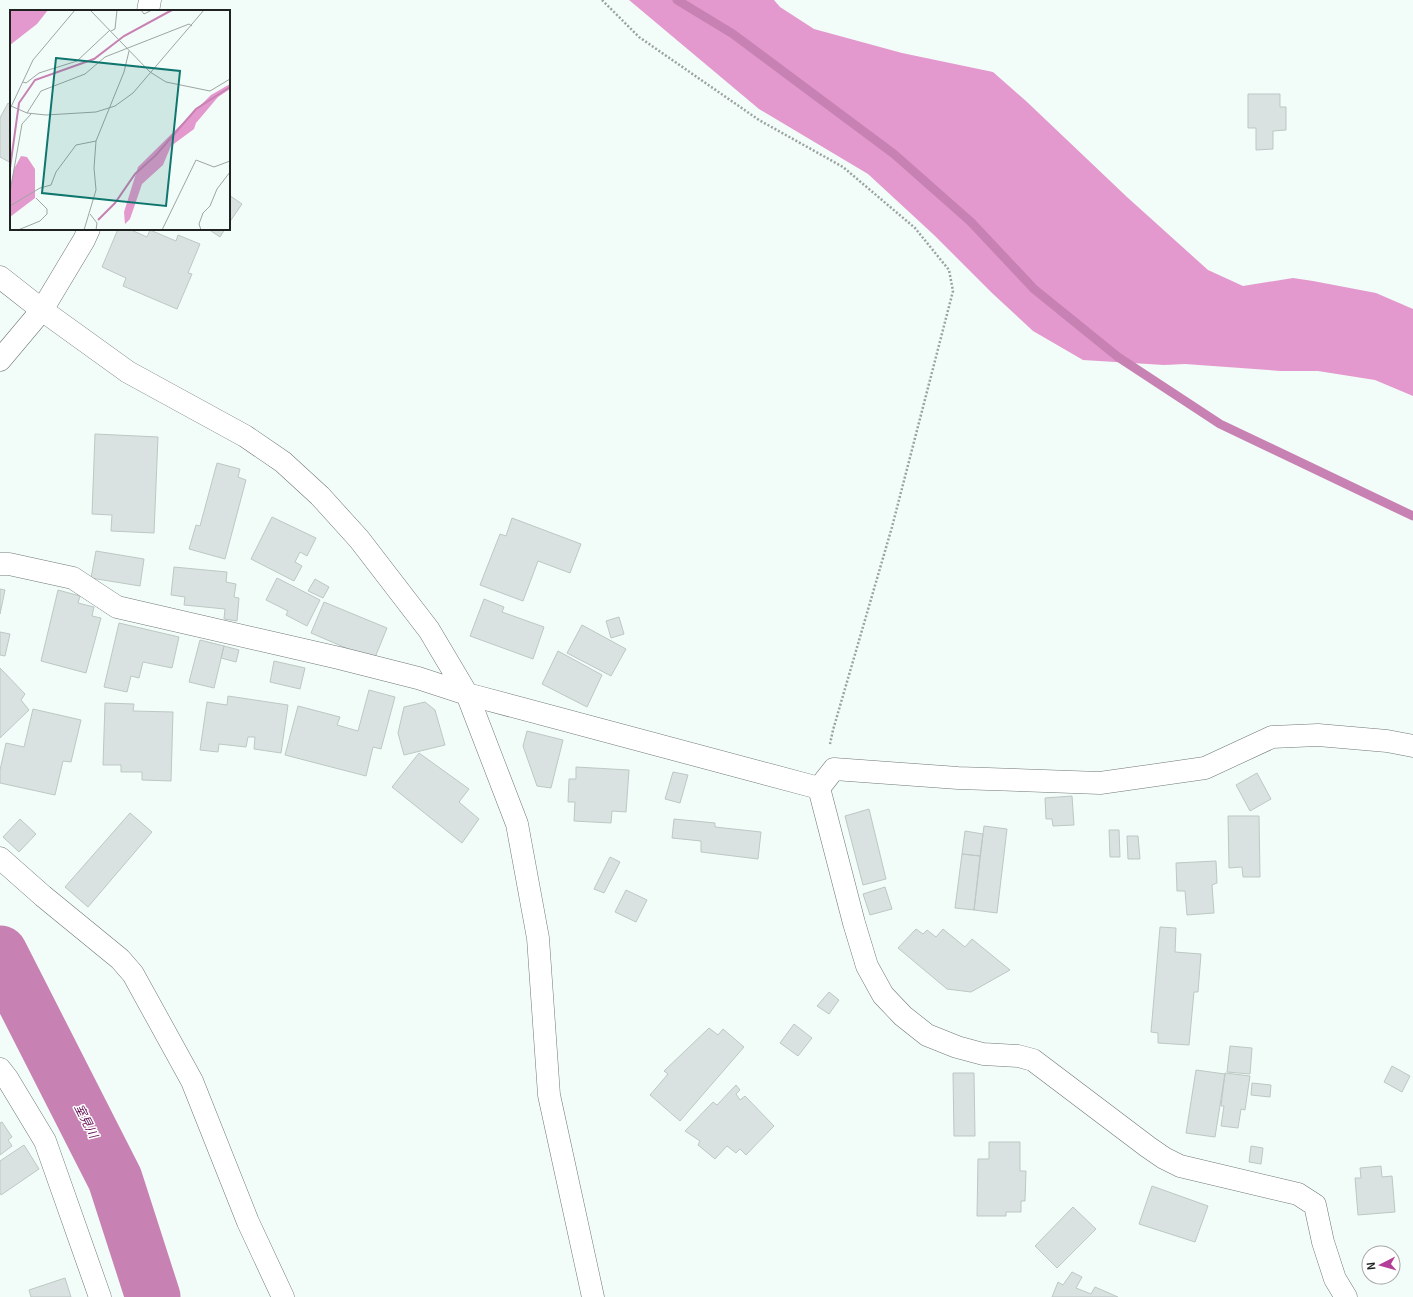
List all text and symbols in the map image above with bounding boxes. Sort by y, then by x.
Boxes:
inset map [10,10,230,230]
water label: 室見川 [72,1100,104,1142]
north arrow [1361,1245,1401,1285]
text: N [1362,1261,1378,1271]

